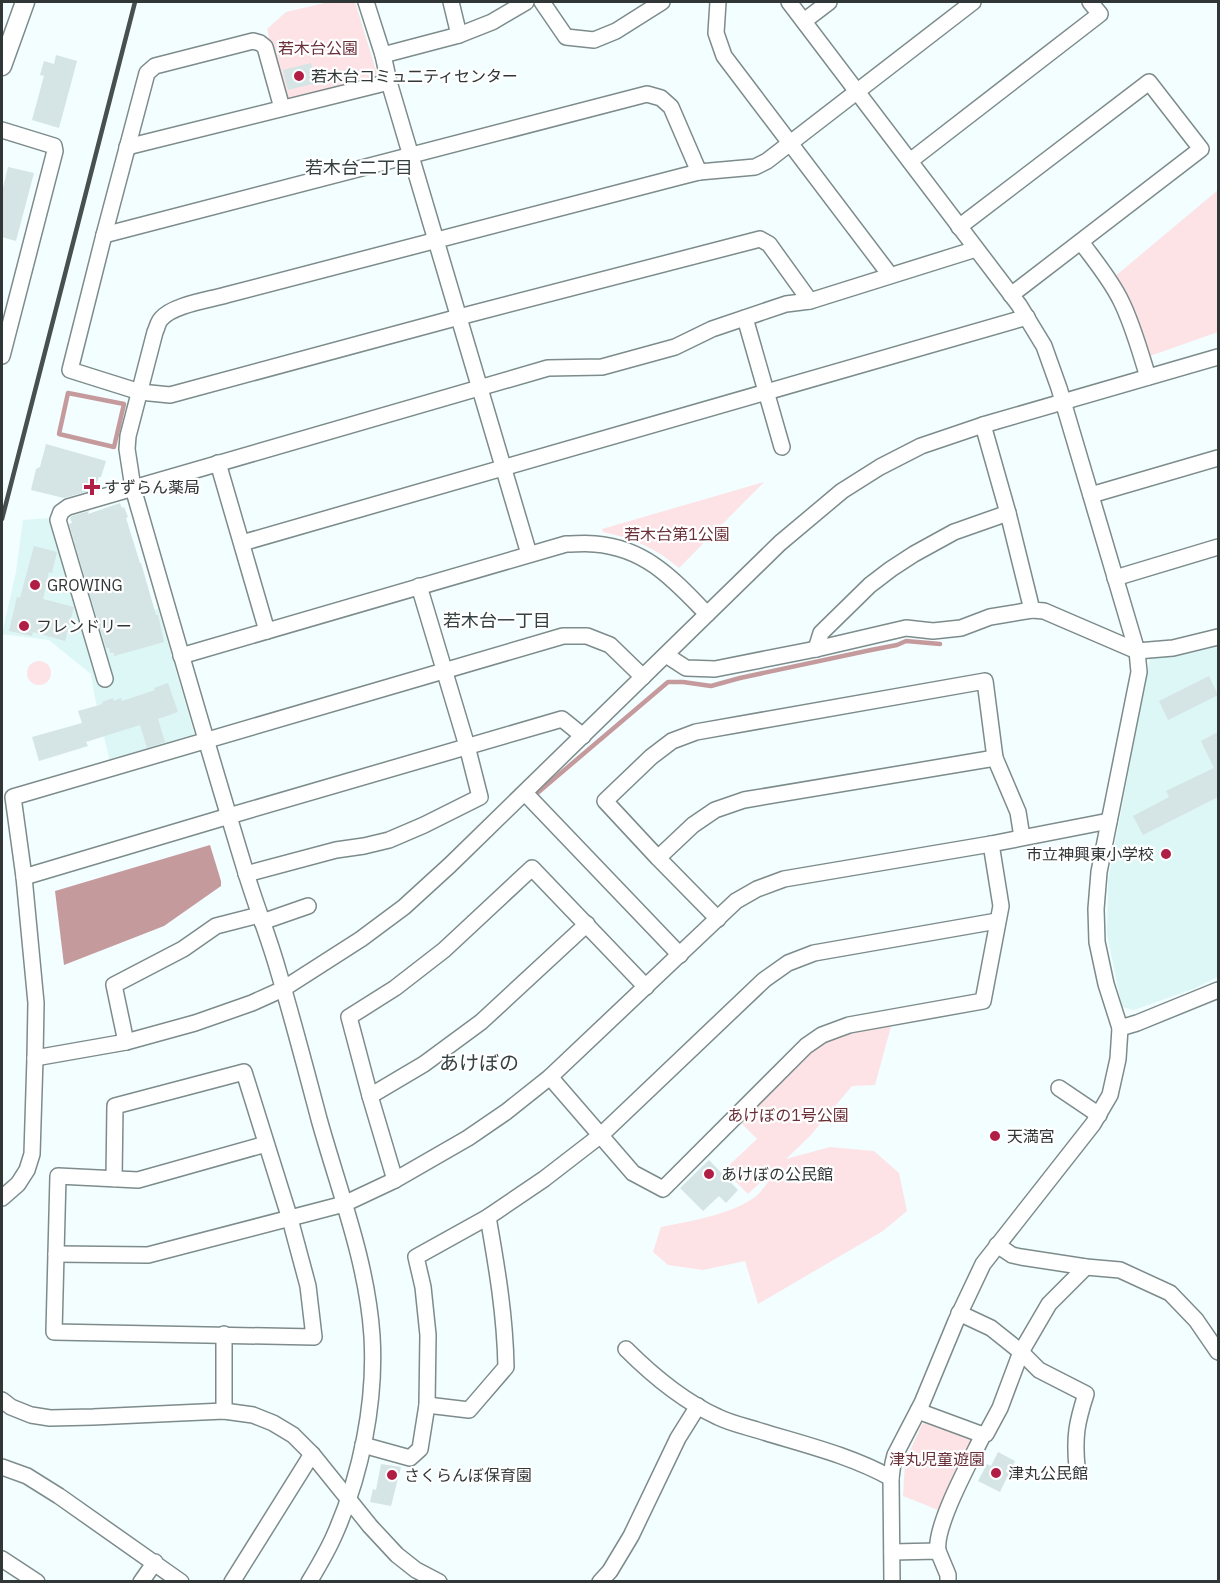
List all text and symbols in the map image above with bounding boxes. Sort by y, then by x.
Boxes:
park label: 若木台公園 [278,38,358,58]
place label: 若木台コミュ二ティセンター [311,66,518,86]
marker: 若木台コミュ二ティセンター [292,69,306,83]
district label: 若木台二丁目 [305,156,413,179]
place label: すずらん薬局 [104,477,200,497]
marker: すずらん薬局 [85,480,99,494]
park label: 若木台第1公園 [624,524,730,544]
place label: GROWING [47,575,123,595]
marker: GROWING [28,578,42,592]
district label: 若木台一丁目 [443,609,551,632]
place label: フレンドリー [36,616,132,636]
marker: フレンドリー [17,619,31,633]
place label: 市立神興東小学校 [1026,844,1154,864]
marker: 市立神興東小学校 [1159,847,1173,861]
district label: あけぼの [439,1049,519,1076]
park label: あけぼの1号公園 [727,1105,849,1125]
place label: 天満宮 [1007,1126,1055,1146]
marker: 天満宮 [988,1129,1002,1143]
place label: あけぼの公民館 [721,1164,833,1184]
marker: あけぼの公民館 [702,1167,716,1181]
park label: 津丸児童遊園 [889,1449,985,1469]
place label: 津丸公民館 [1008,1463,1088,1483]
place label: さくらんぼ保育園 [404,1465,532,1485]
marker: 津丸公民館 [989,1466,1003,1480]
marker: さくらんぼ保育園 [385,1468,399,1482]

